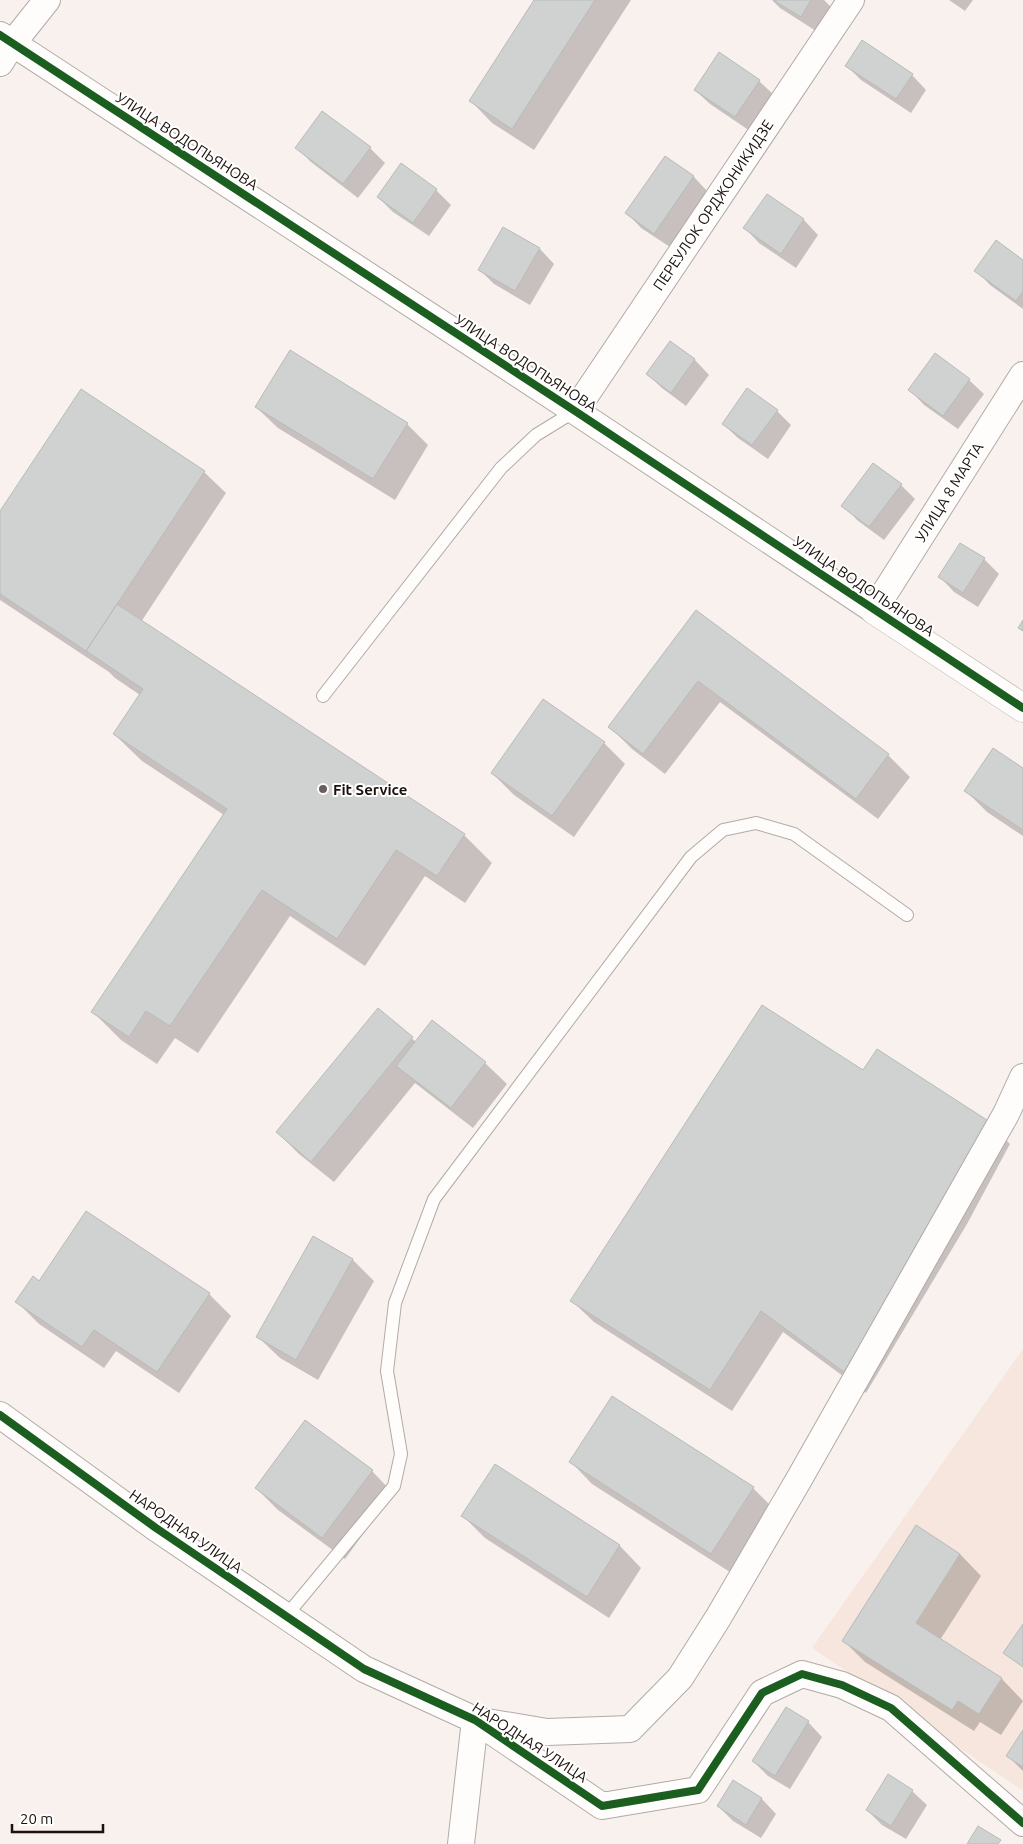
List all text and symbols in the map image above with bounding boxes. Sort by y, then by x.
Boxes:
street label: УЛИЦА ВОДОПЬЯНОВА [113,89,261,193]
street label: ПЕРЕУЛОК ОРДЖОНИКИДЗЕ [650,117,776,293]
street label: УЛИЦА ВОДОПЬЯНОВА [452,311,600,415]
street label: УЛИЦА 8 МАРТА [912,439,987,545]
street label: УЛИЦА ВОДОПЬЯНОВА [790,533,938,640]
place label: Fit Service [333,781,407,798]
marker: Fit Service [317,783,329,795]
street label: НАРОДНАЯ УЛИЦА [126,1486,246,1576]
street label: НАРОДНАЯ УЛИЦА [469,1698,591,1786]
scale bar [12,1802,104,1834]
text: 20 m [20,1810,53,1827]

